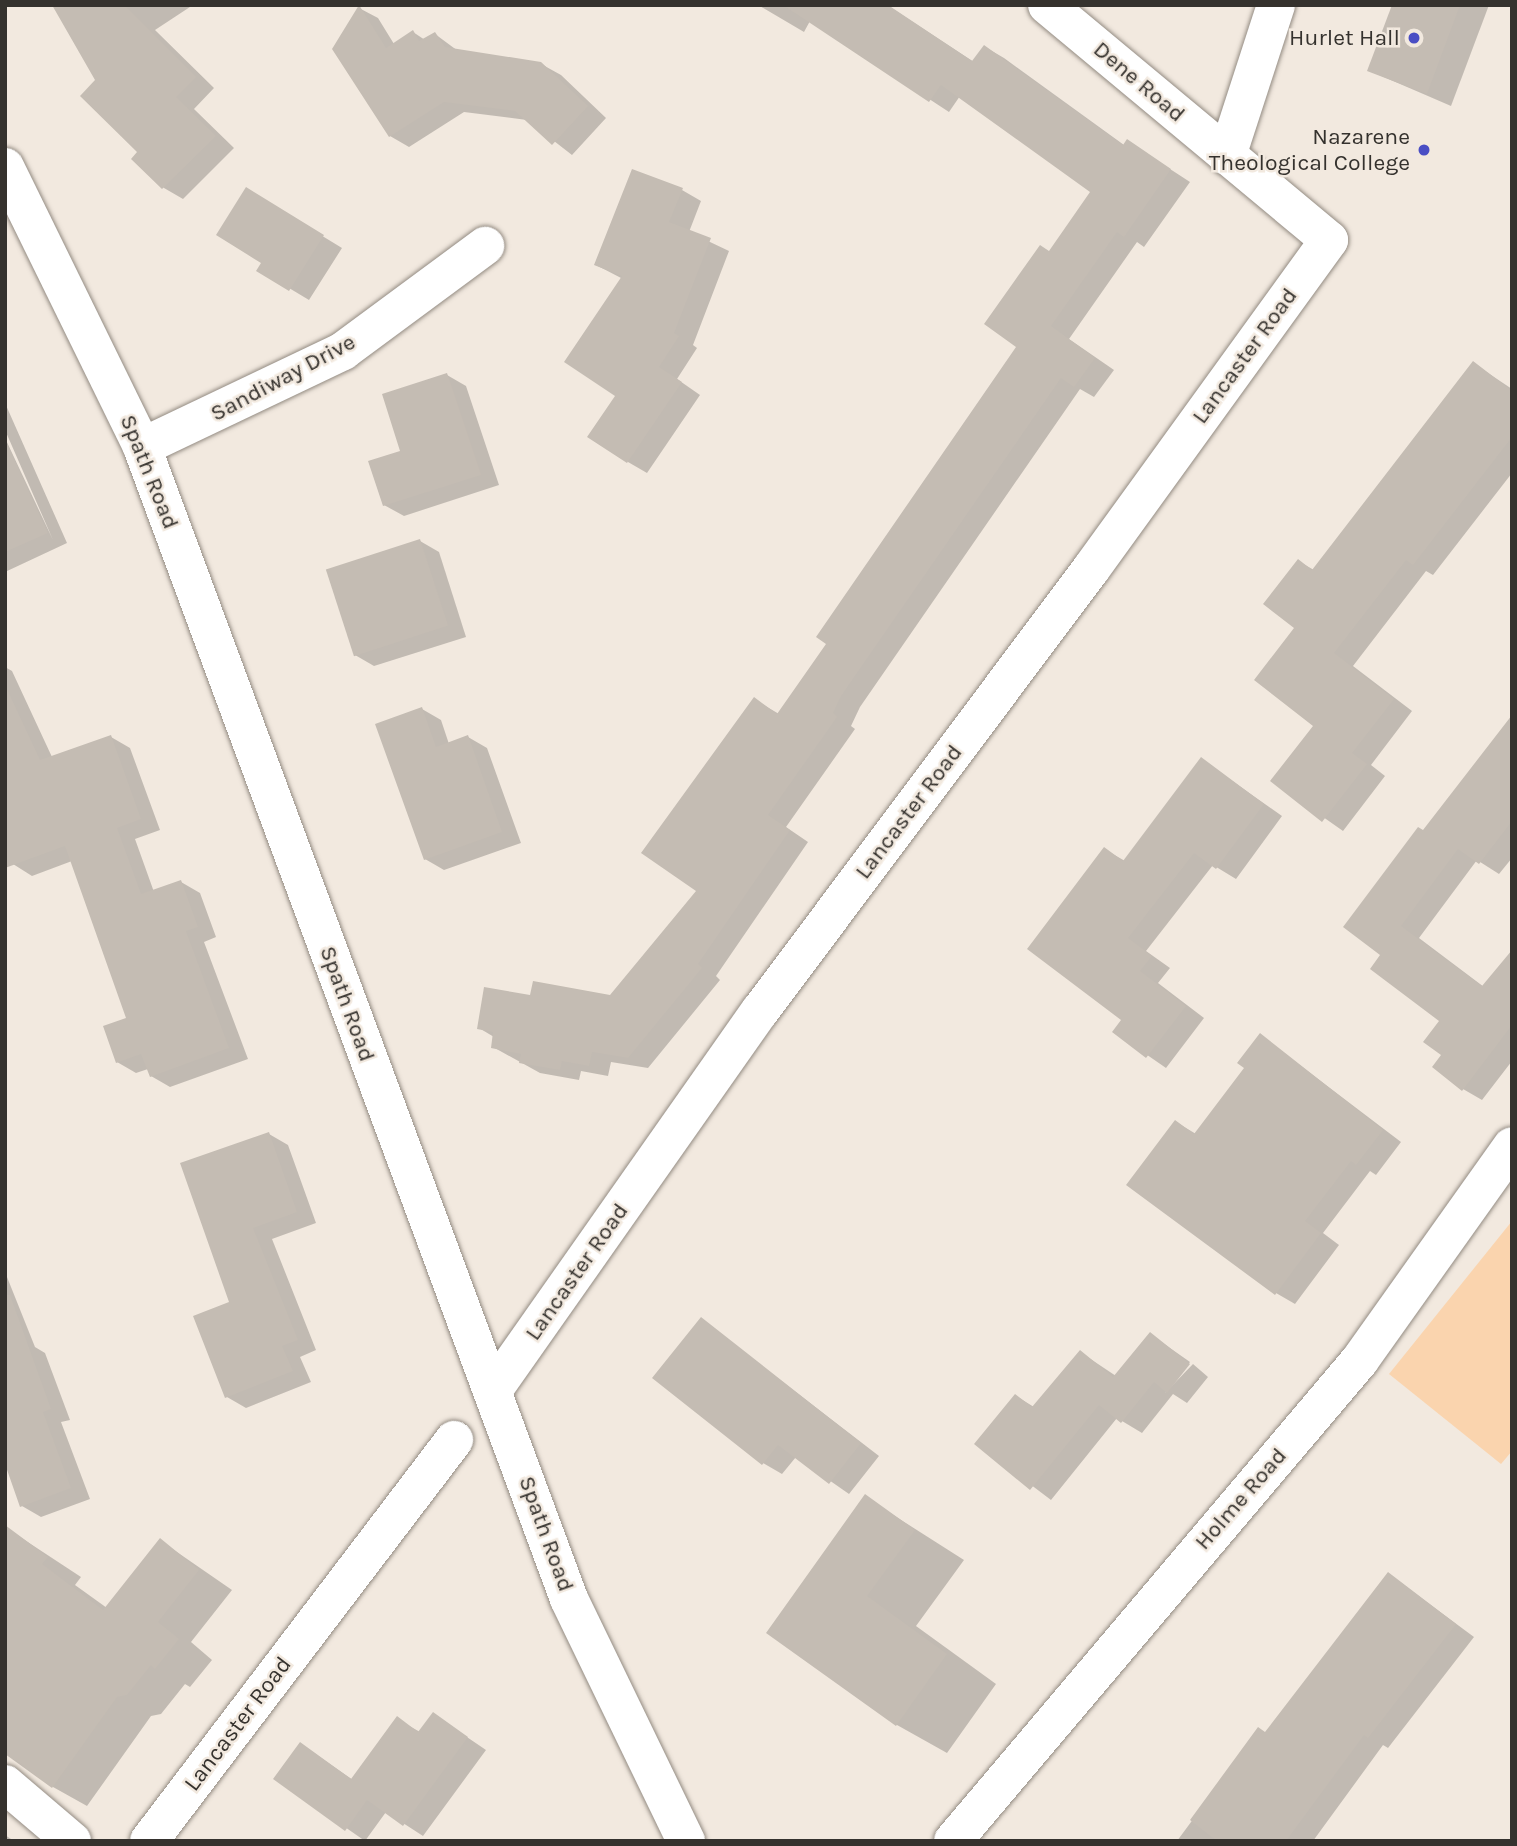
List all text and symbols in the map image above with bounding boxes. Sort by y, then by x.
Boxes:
place label: Hurlet Hall [1289,24,1400,52]
marker: Hurlet Hall [1406,30,1422,46]
street label: Dene Road [1088,36,1190,128]
place label: Nazarene Theological College [1209,123,1410,177]
marker: Nazarene Theological College [1416,142,1432,158]
street label: Lancaster Road [1186,283,1304,429]
street label: Sandiway Drive [206,328,360,428]
street label: Spath Road [114,411,184,533]
street label: Lancaster Road [850,739,968,885]
street label: Spath Road [313,942,381,1066]
street label: Lancaster Road [519,1198,635,1346]
street label: Holme Road [1189,1442,1293,1556]
street label: Spath Road [512,1472,580,1596]
street label: Lancaster Road [179,1651,297,1797]

